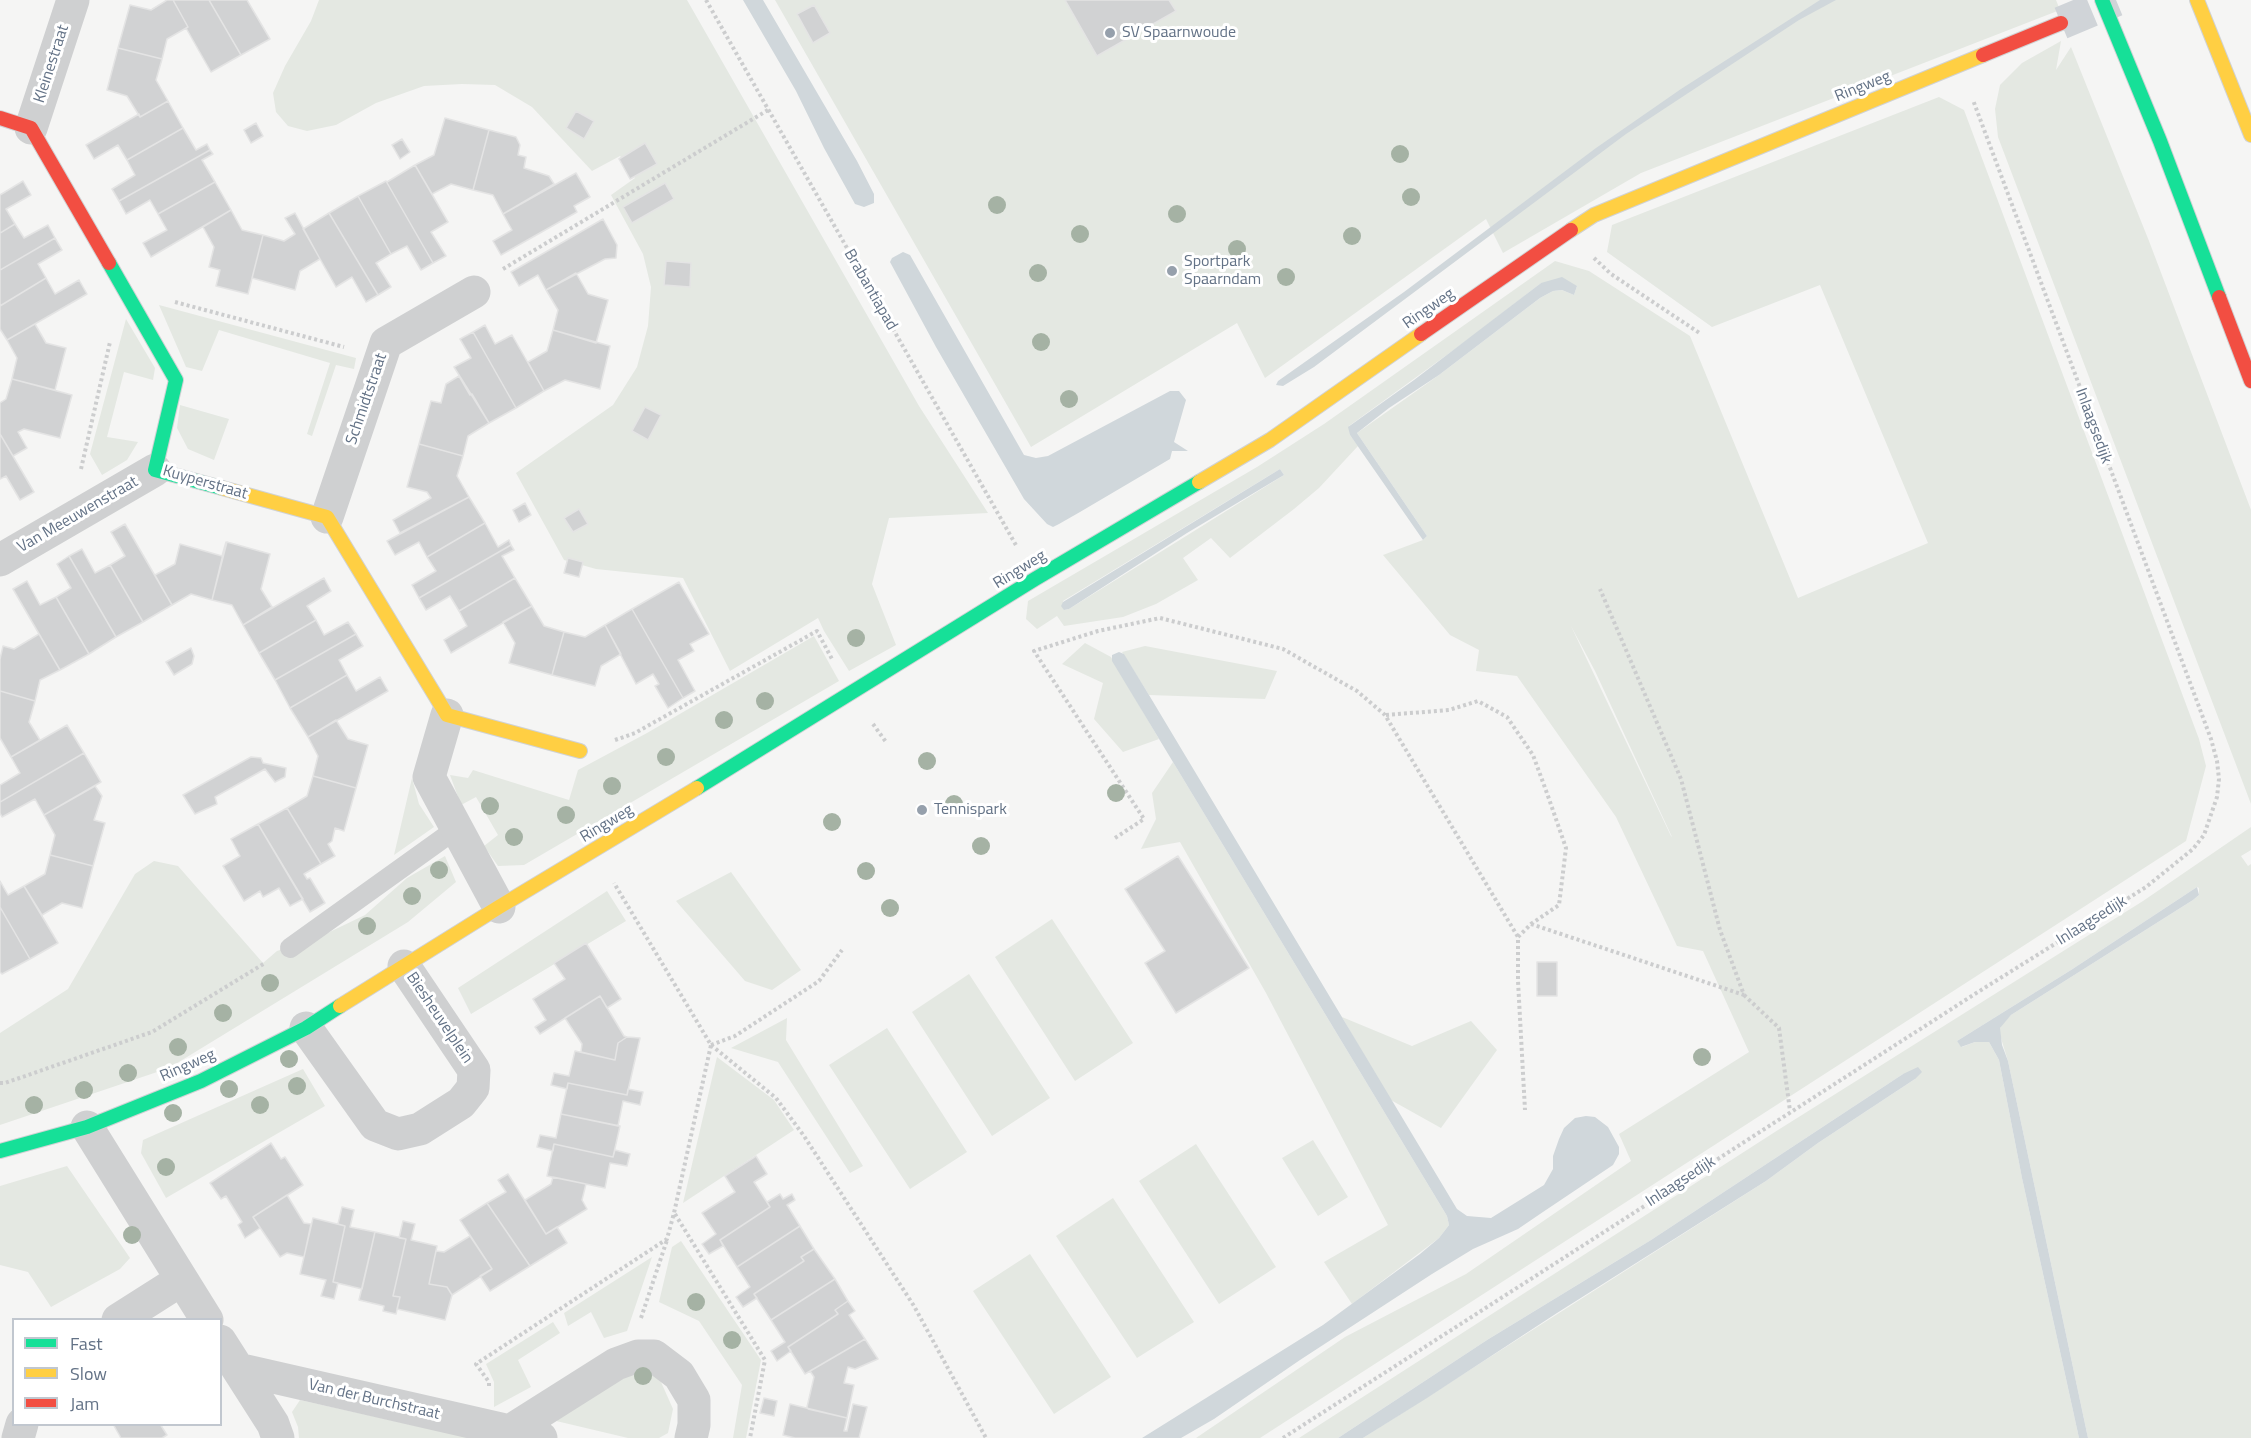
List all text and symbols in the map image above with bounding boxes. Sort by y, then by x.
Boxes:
street label: Kleinestraat [30,22,74,106]
place label: SV Spaarnwoude [1122,23,1236,43]
marker: SV Spaarnwoude [1103,26,1117,40]
street label: Ringweg [1832,67,1894,107]
street label: Brabantiapad [839,246,901,334]
place label: Sportpark Spaarndam [1184,252,1261,290]
marker: Sportpark Spaarndam [1165,264,1179,278]
street label: Ringweg [1399,284,1459,334]
street label: Schmidtstraat [342,351,392,447]
street label: Inlaagsedijk [2070,386,2116,466]
street label: Kuyperstraat [160,462,250,504]
street label: Van Meeuwenstraat [14,473,142,557]
street label: Ringweg [990,546,1050,594]
place label: Tennispark [934,800,1007,820]
street label: Ringweg [577,801,637,847]
marker: Tennispark [915,803,929,817]
street label: Inlaagsedijk [2053,892,2131,950]
street label: Biesheuvelplein [401,969,477,1067]
street label: Ringweg [157,1045,219,1087]
street label: Inlaagsedijk [1643,1152,1719,1212]
legend [12,1318,222,1426]
text: Fast [70,1330,103,1357]
text: Slow [70,1360,107,1387]
street label: Van der Burchstraat [306,1376,442,1424]
text: Jam [70,1390,99,1417]

